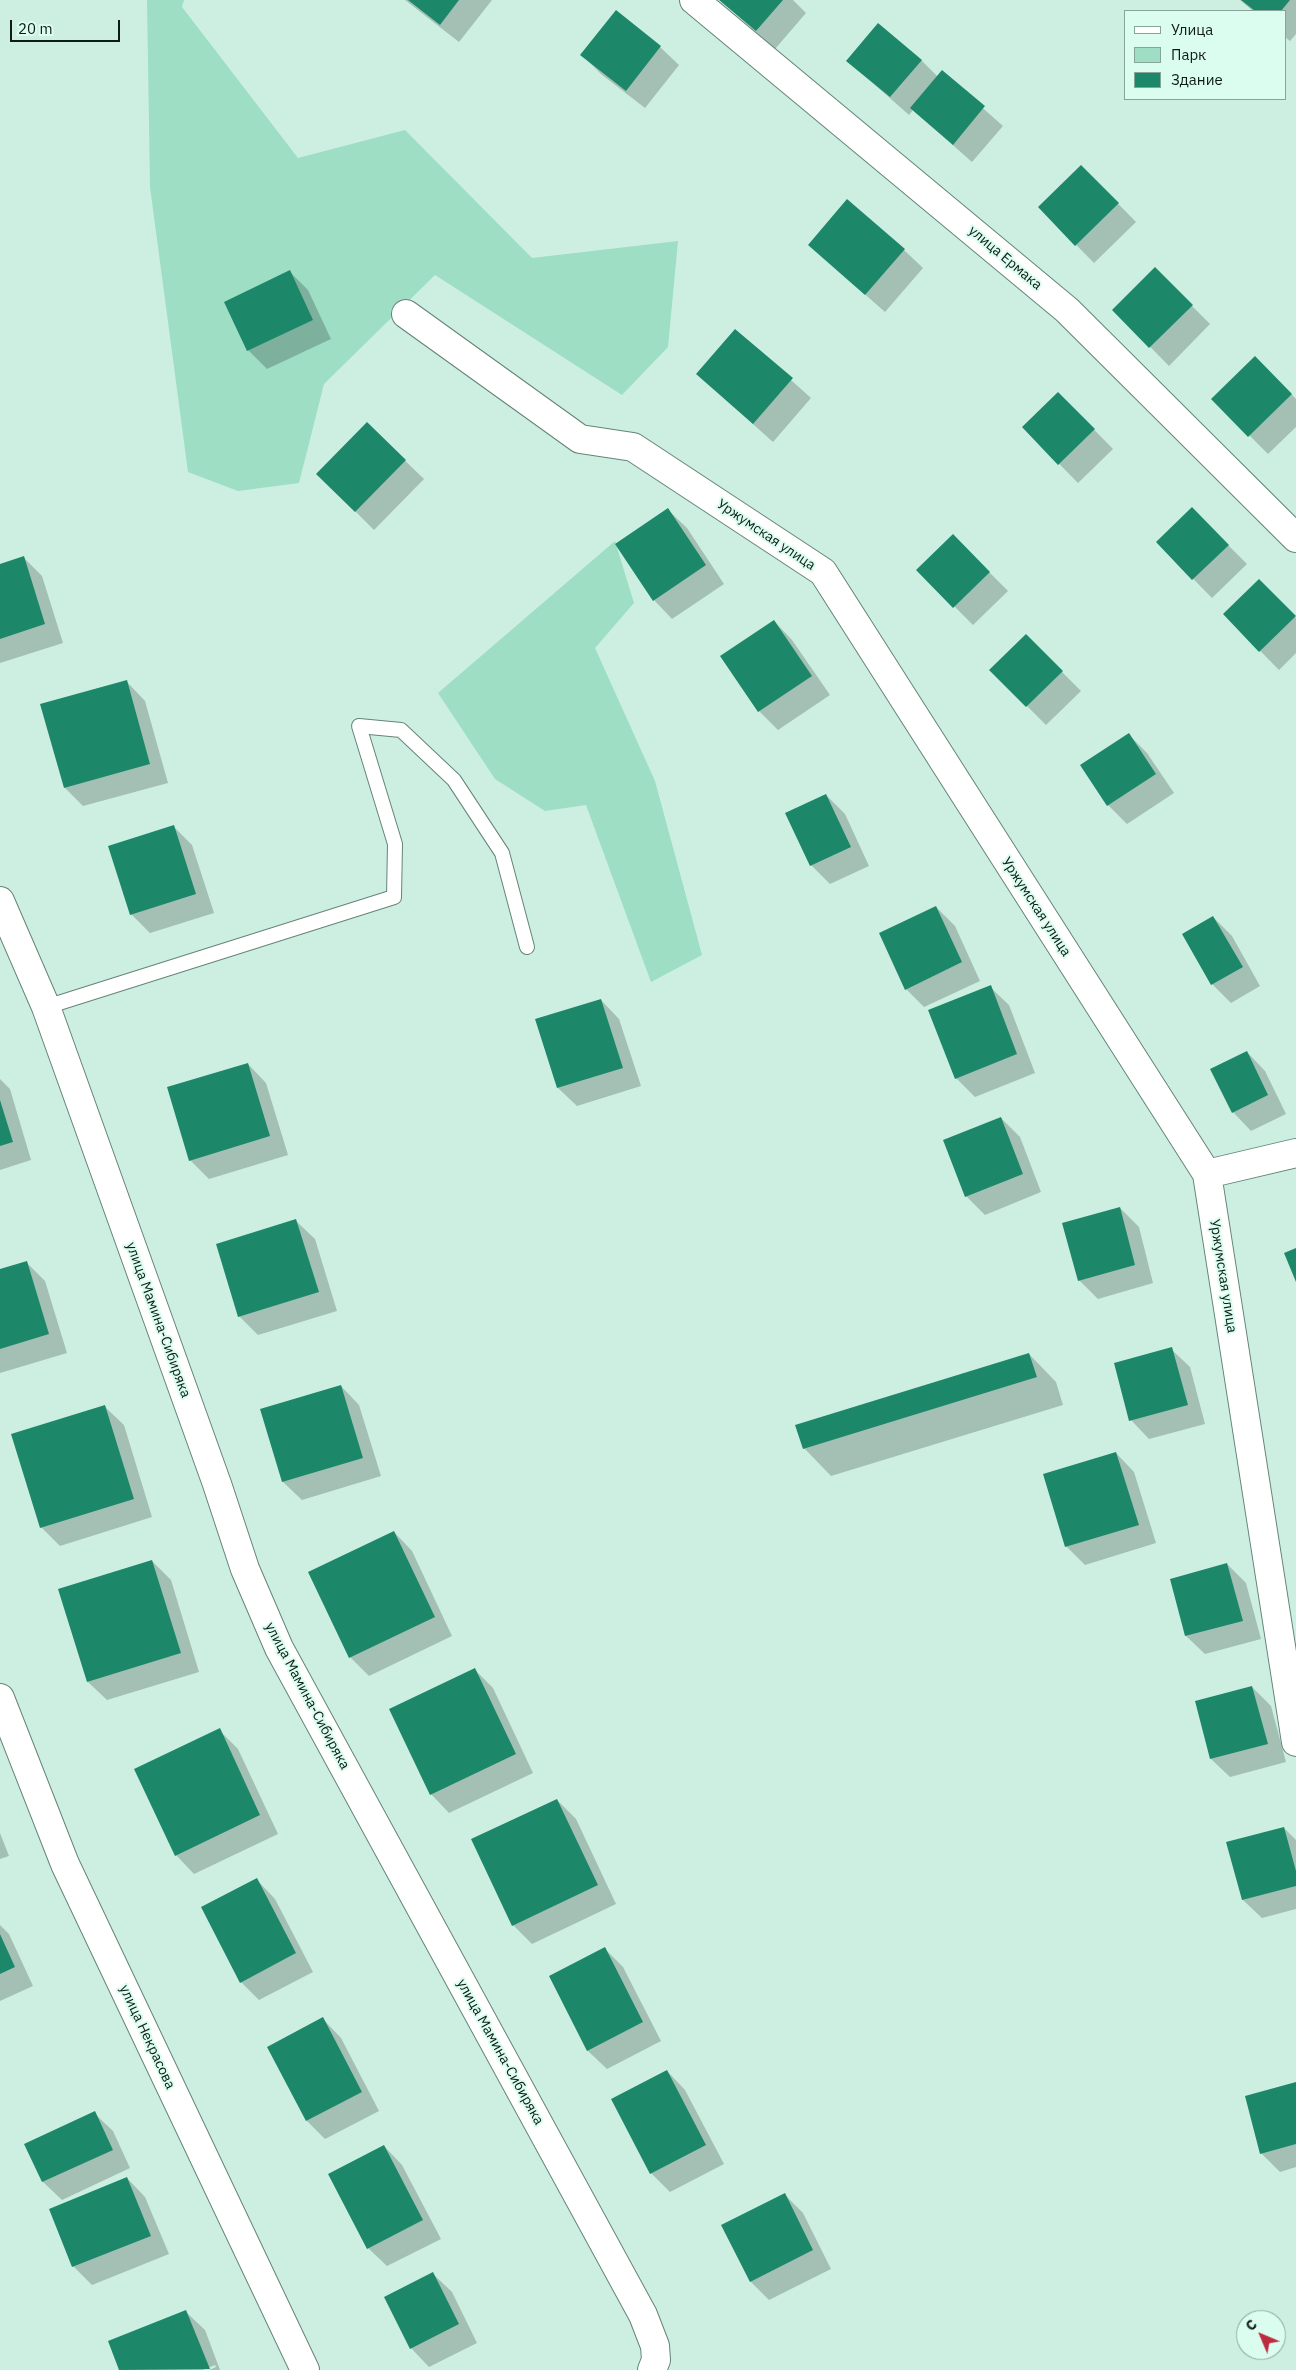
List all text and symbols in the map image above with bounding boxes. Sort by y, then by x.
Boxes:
scale bar [12,10,122,42]
legend [1124,10,1286,100]
text: 20 m [18,19,53,38]
text: Улица [1171,20,1213,39]
text: Парк [1171,45,1206,64]
text: Здание [1171,70,1223,89]
street label: улица Ермака [965,222,1045,294]
street label: Уржумская улица [714,496,818,574]
street label: Уржумская улица [998,854,1074,960]
street label: Уржумская улица [1206,1218,1240,1334]
street label: улица Мамина-Сибиряка [122,1240,194,1400]
street label: улица Мамина-Сибиряка [261,1620,353,1772]
street label: улица Мамина-Сибиряка [453,1976,547,2128]
street label: улица Некрасова [116,1982,178,2092]
north arrow [1236,2310,1286,2360]
text: С [1242,2316,1261,2335]

